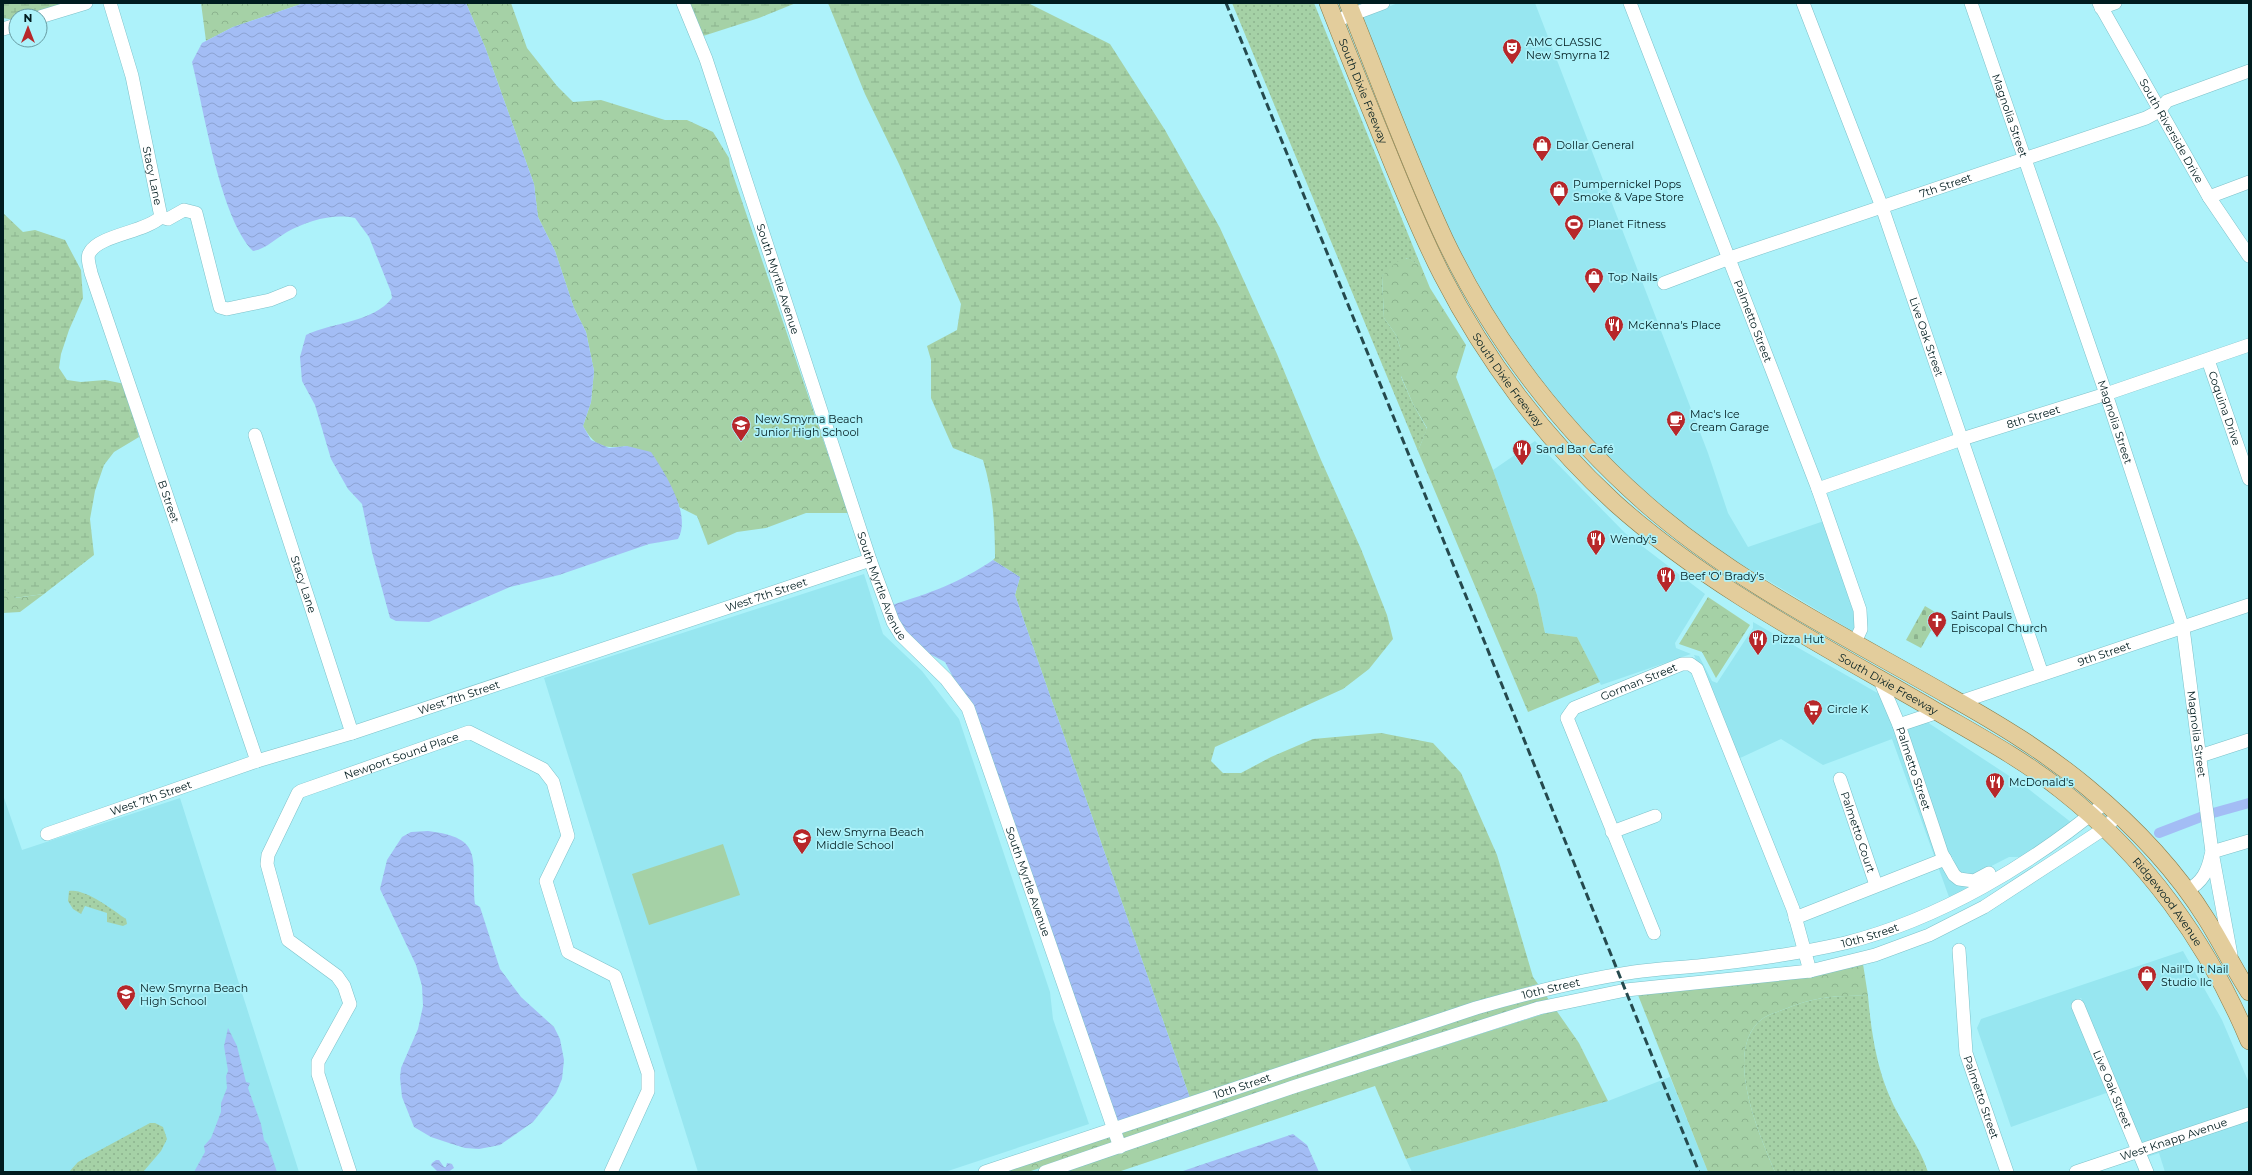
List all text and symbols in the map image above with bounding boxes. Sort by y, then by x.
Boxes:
north arrow [8,8,48,48]
text: N [24,11,32,25]
place label: AMC CLASSIC New Smyrna 12 [1526,35,1610,62]
street label: South Dixie Freeway [1336,36,1391,146]
theatre icon: AMC CLASSIC New Smyrna 12 [1501,37,1523,65]
street label: Magnolia Street [1989,72,2031,160]
street label: South Riverside Drive [2136,76,2207,186]
shop icon: Dollar General [1531,134,1553,162]
place label: Dollar General [1556,138,1634,152]
street label: Stacy Lane [140,145,165,207]
street label: 7th Street [1918,170,1974,201]
place label: Pumpernickel Pops Smoke & Vape Store [1573,177,1684,204]
shop icon: Pumpernickel Pops Smoke & Vape Store [1548,179,1570,207]
sports icon: Planet Fitness [1563,213,1585,241]
place label: Planet Fitness [1588,217,1667,231]
street label: South Myrtle Avenue [753,222,803,336]
shop icon: Top Nails [1583,266,1605,294]
place label: Top Nails [1608,270,1658,284]
street label: Palmetto Street [1731,278,1775,365]
street label: Live Oak Street [1906,295,1947,379]
restaurant icon: McKenna's Place [1603,314,1625,342]
place label: McKenna's Place [1628,318,1721,332]
street label: South Dixie Freeway [1469,330,1546,430]
street label: Coquina Drive [2205,369,2244,448]
street label: Magnolia Street [2095,378,2136,466]
street label: 8th Street [2005,402,2062,432]
place label: Mac's Ice Cream Garage [1690,407,1770,434]
cafe icon: Mac's Ice Cream Garage [1665,409,1687,437]
place label: New Smyrna Beach Junior High School [754,412,863,439]
school or university icon: New Smyrna Beach Junior High School [730,414,752,442]
restaurant icon: Sand Bar Café [1511,438,1533,466]
place label: Sand Bar Café [1536,442,1614,456]
street label: B Street [155,478,183,525]
restaurant icon: Wendy's [1585,528,1607,556]
street label: South Myrtle Avenue [854,530,909,644]
place label: Wendy's [1610,532,1657,546]
street label: Stacy Lane [288,554,320,615]
restaurant icon: Beef 'O' Brady's [1655,565,1677,593]
place label: Beef 'O' Brady's [1680,569,1765,583]
street label: West 7th Street [723,574,809,615]
place label: Saint Pauls Episcopal Church [1951,608,2047,635]
church icon: Saint Pauls Episcopal Church [1926,610,1948,638]
restaurant icon: Pizza Hut [1747,628,1769,656]
place label: Pizza Hut [1772,632,1825,646]
street label: 9th Street [2076,638,2133,669]
street label: South Dixie Freeway [1836,650,1941,718]
street label: Gorman Street [1598,660,1680,704]
street label: West 7th Street [416,677,502,717]
street label: Magnolia Street [2184,690,2209,779]
supermarket icon: Circle K [1802,698,1824,726]
place label: Circle K [1827,702,1869,716]
street label: Palmetto Street [1893,725,1934,813]
street label: Newport Sound Place [342,729,461,782]
restaurant icon: McDonald's [1984,771,2006,799]
place label: McDonald's [2009,775,2074,789]
street label: West 7th Street [108,777,194,819]
street label: Palmetto Court [1838,790,1878,875]
place label: New Smyrna Beach Middle School [816,825,924,852]
street label: South Myrtle Avenue [1003,825,1054,939]
school or university icon: New Smyrna Beach Middle School [791,827,813,855]
street label: Ridgewood Avenue [2130,854,2206,949]
street label: 10th Street [1840,920,1901,951]
place label: Nail'D It Nail Studio llc [2161,962,2229,989]
shop icon: Nail'D It Nail Studio llc [2136,964,2158,992]
street label: 10th Street [1520,975,1582,1002]
place label: New Smyrna Beach High School [140,981,248,1008]
school or university icon: New Smyrna Beach High School [115,983,137,1011]
street label: Live Oak Street [2090,1048,2135,1131]
street label: Palmetto Street [1960,1054,2002,1141]
street label: 10th Street [1212,1070,1273,1102]
street label: West Knapp Avenue [2118,1115,2229,1164]

